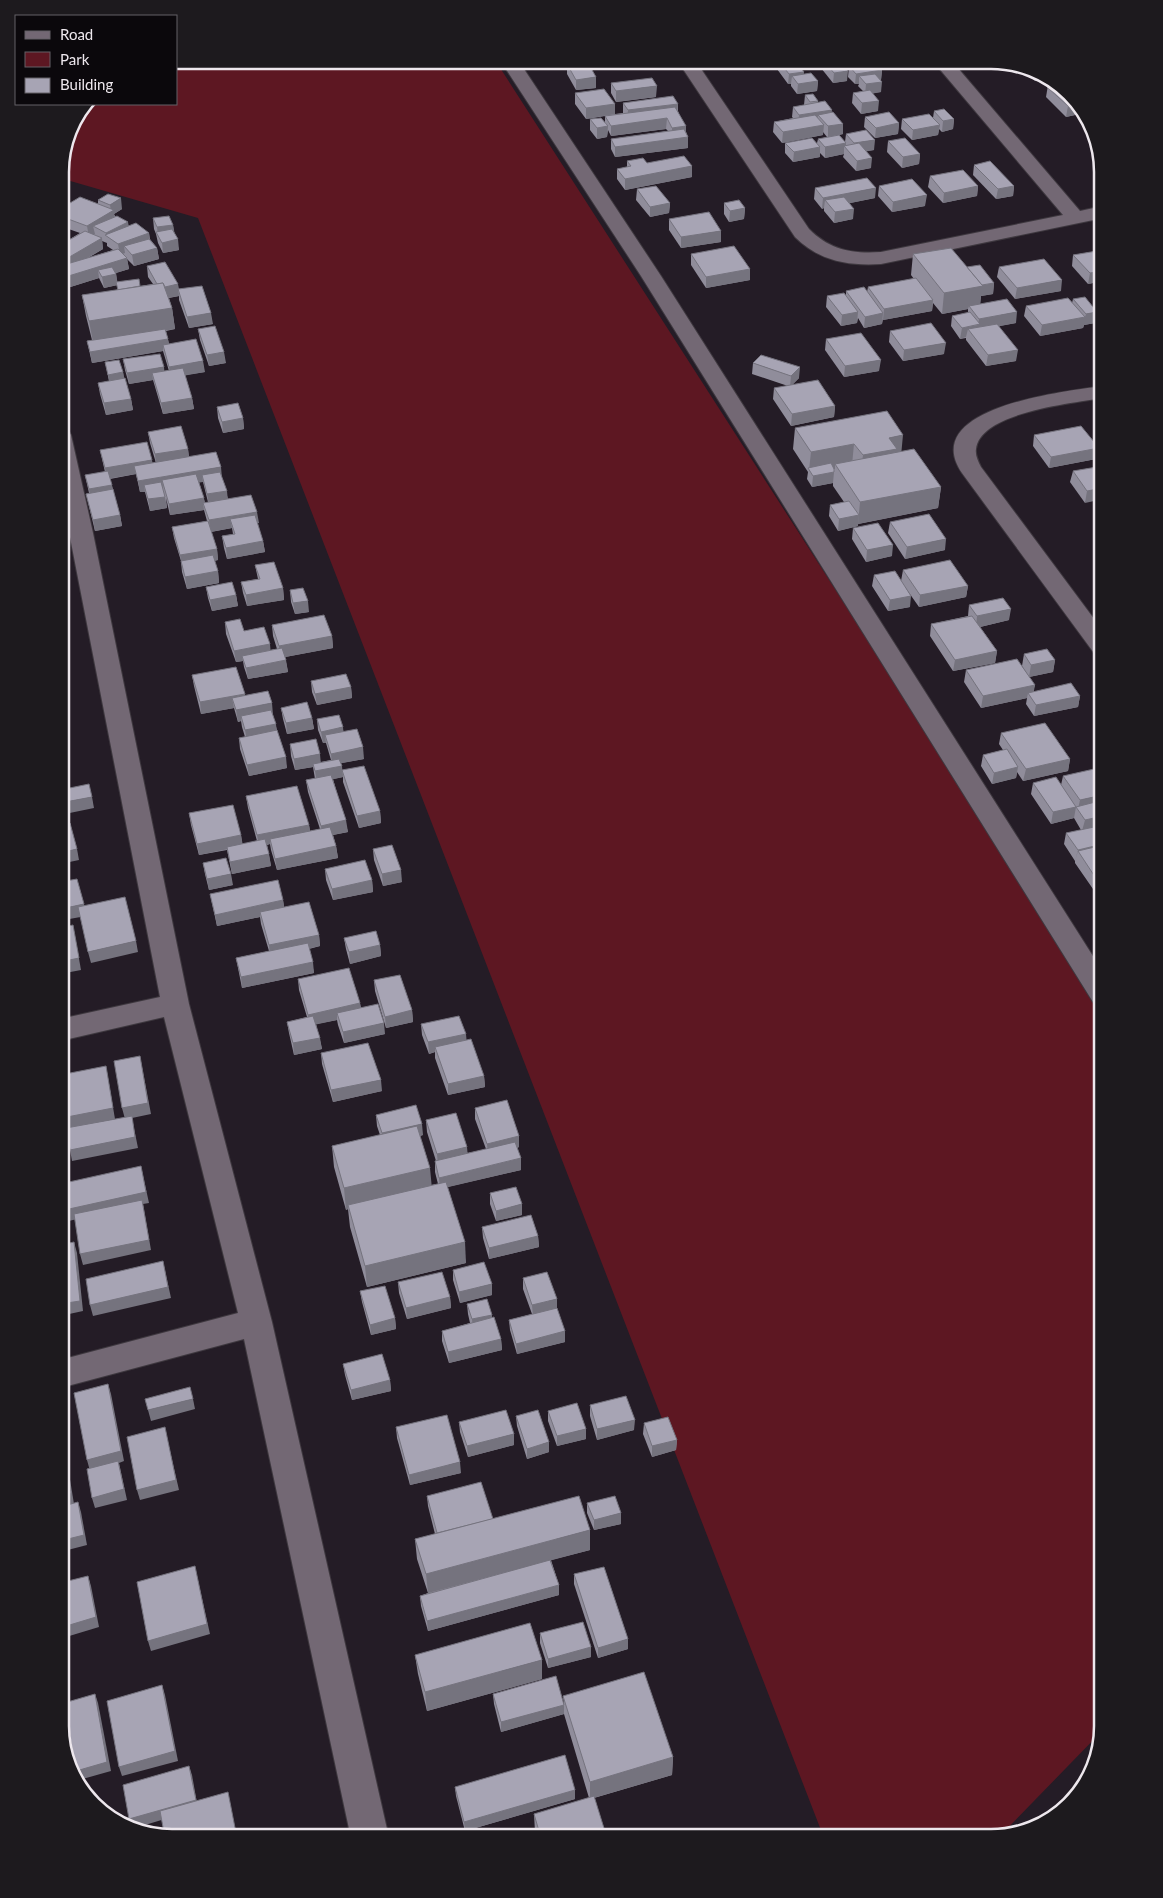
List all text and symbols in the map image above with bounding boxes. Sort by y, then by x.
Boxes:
legend [15,15,178,105]
text: Road [60,25,93,43]
text: Park [60,50,90,68]
text: Building [60,75,113,93]

